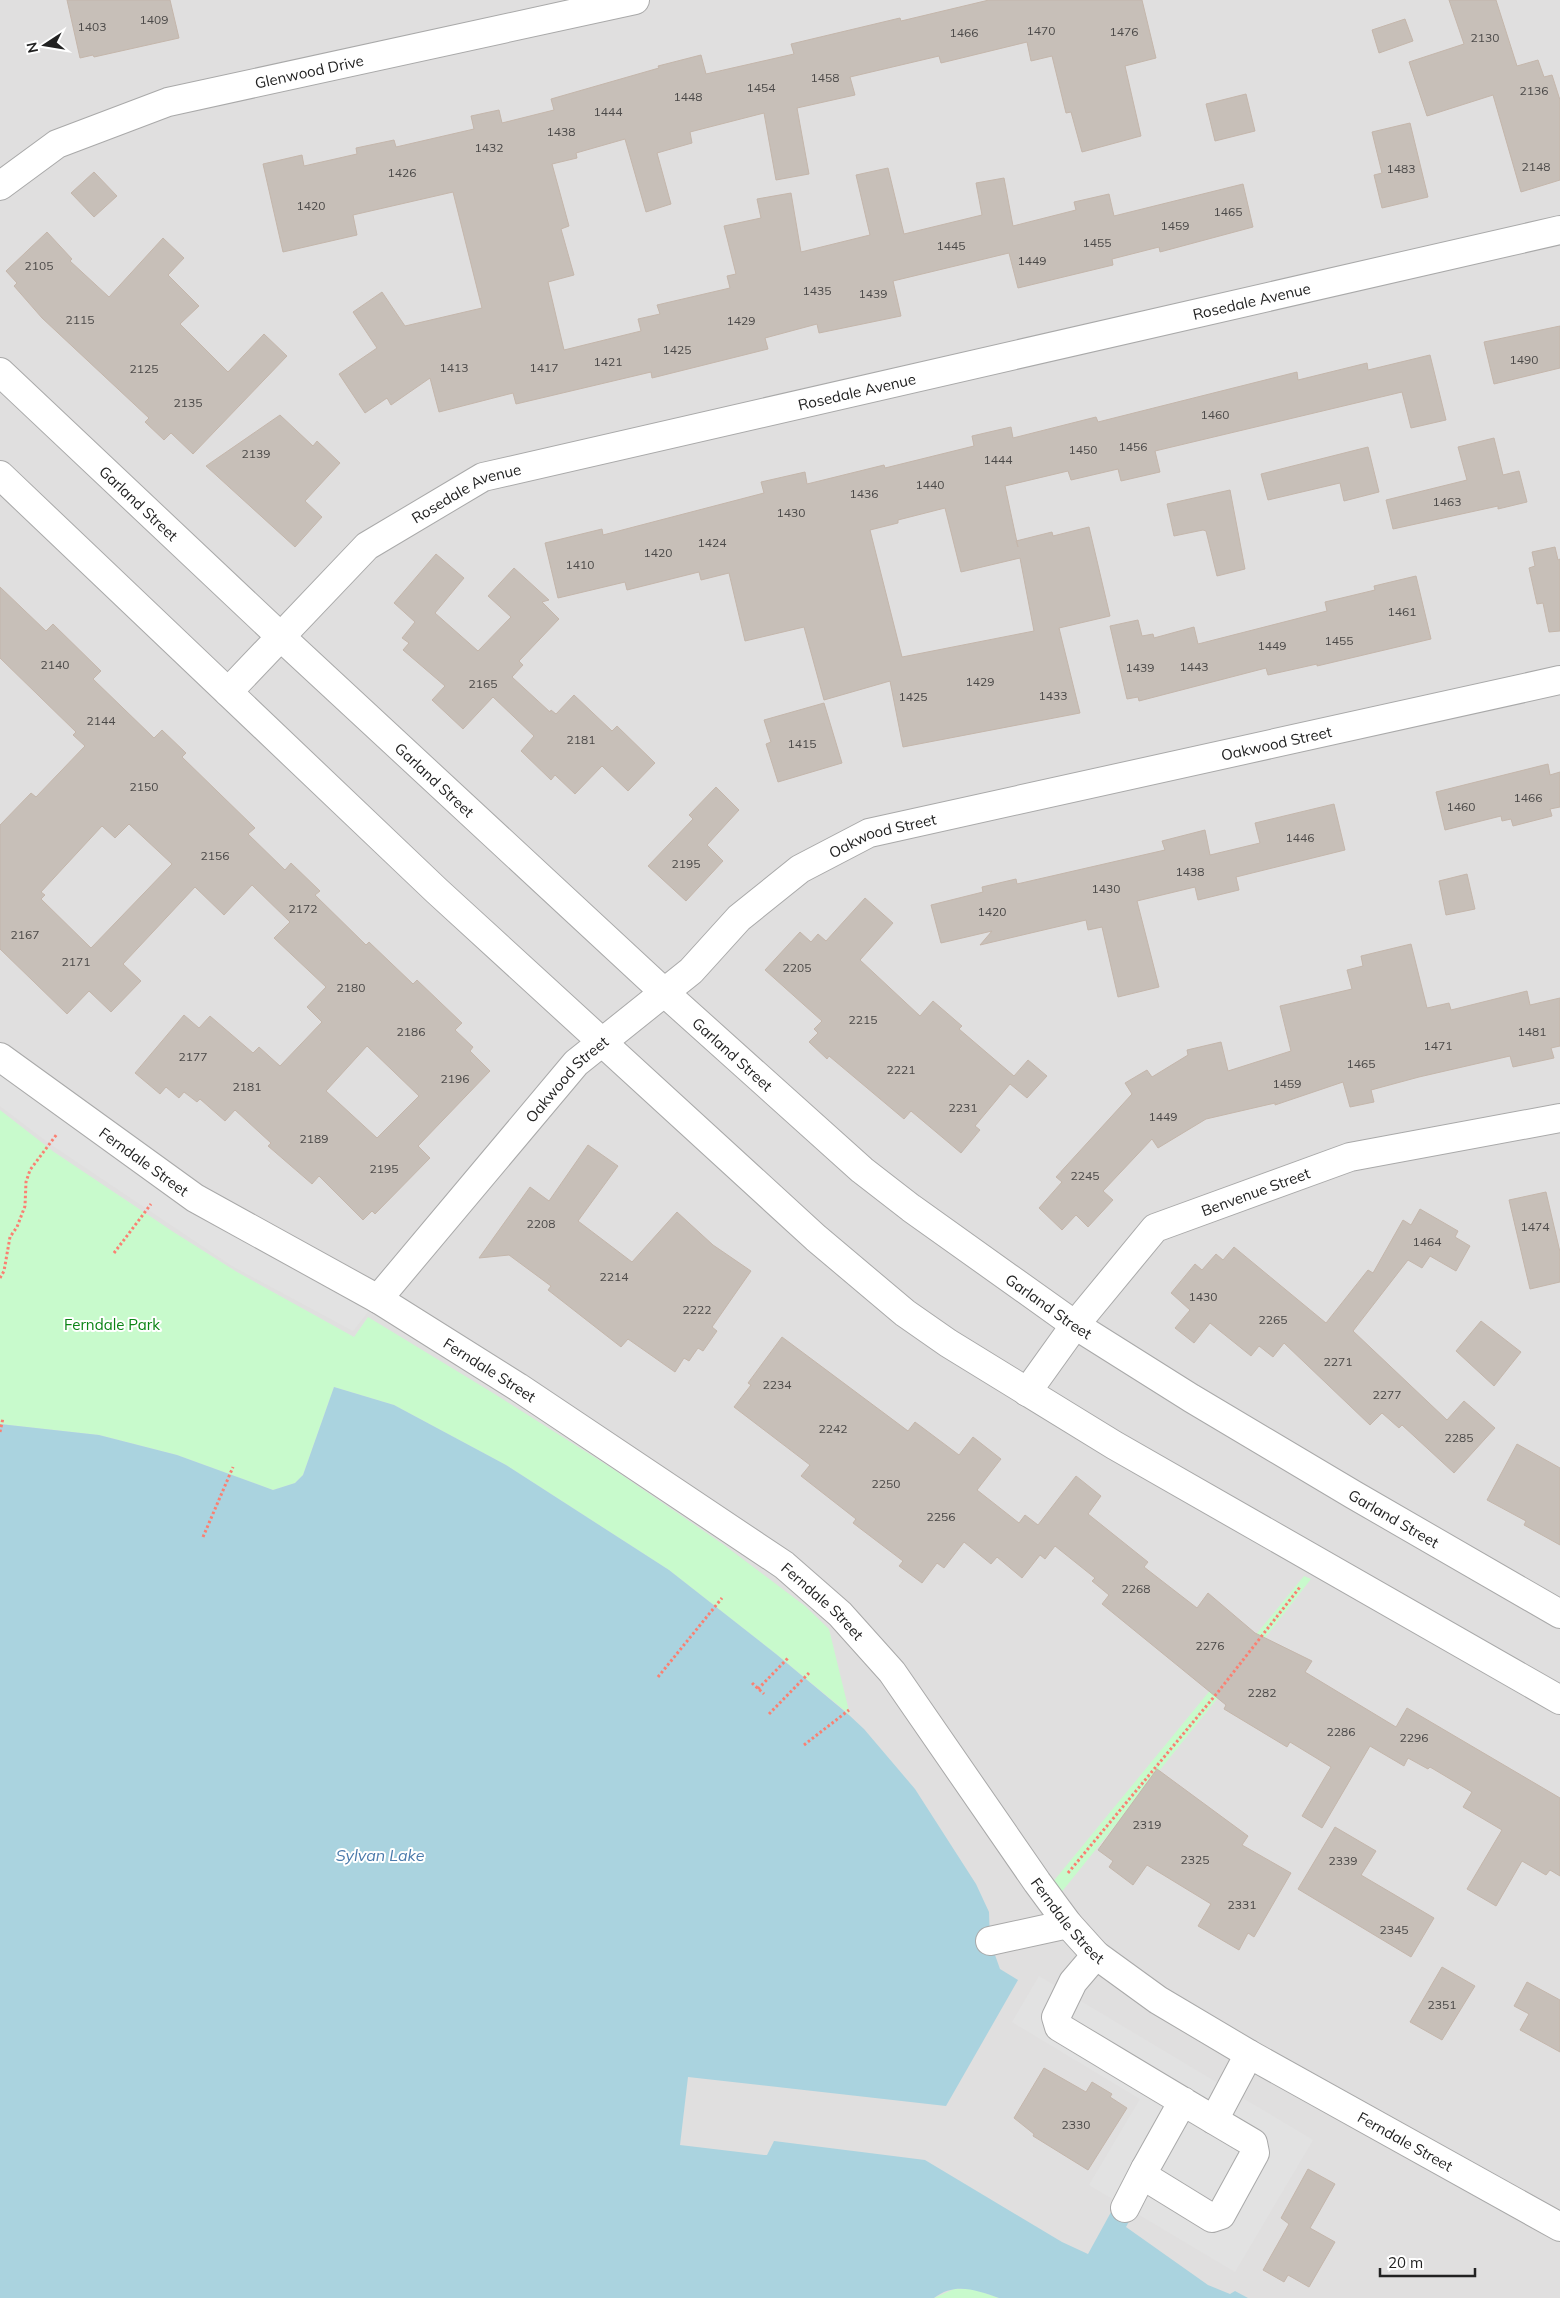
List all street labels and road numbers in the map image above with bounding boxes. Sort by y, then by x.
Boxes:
street label: Glenwood Drive [253,50,365,92]
street label: Rosedale Avenue [1191,278,1312,323]
street label: Rosedale Avenue [796,369,918,414]
street label: Rosedale Avenue [408,459,523,527]
street label: Garland Street [96,461,182,545]
street label: Oakwood Street [1219,721,1333,764]
street label: Garland Street [391,738,478,821]
street label: Oakwood Street [825,809,938,862]
street label: Garland Street [689,1013,777,1095]
street label: Oakwood Street [521,1032,612,1126]
street label: Ferndale Street [96,1123,193,1200]
street label: Benvenue Street [1198,1163,1312,1220]
street label: Garland Street [1002,1269,1096,1343]
street label: Ferndale Street [440,1333,540,1406]
street label: Garland Street [1345,1484,1443,1552]
street label: Ferndale Street [778,1558,868,1644]
street label: Ferndale Street [1027,1874,1108,1968]
street label: Ferndale Street [1355,2107,1456,2175]

